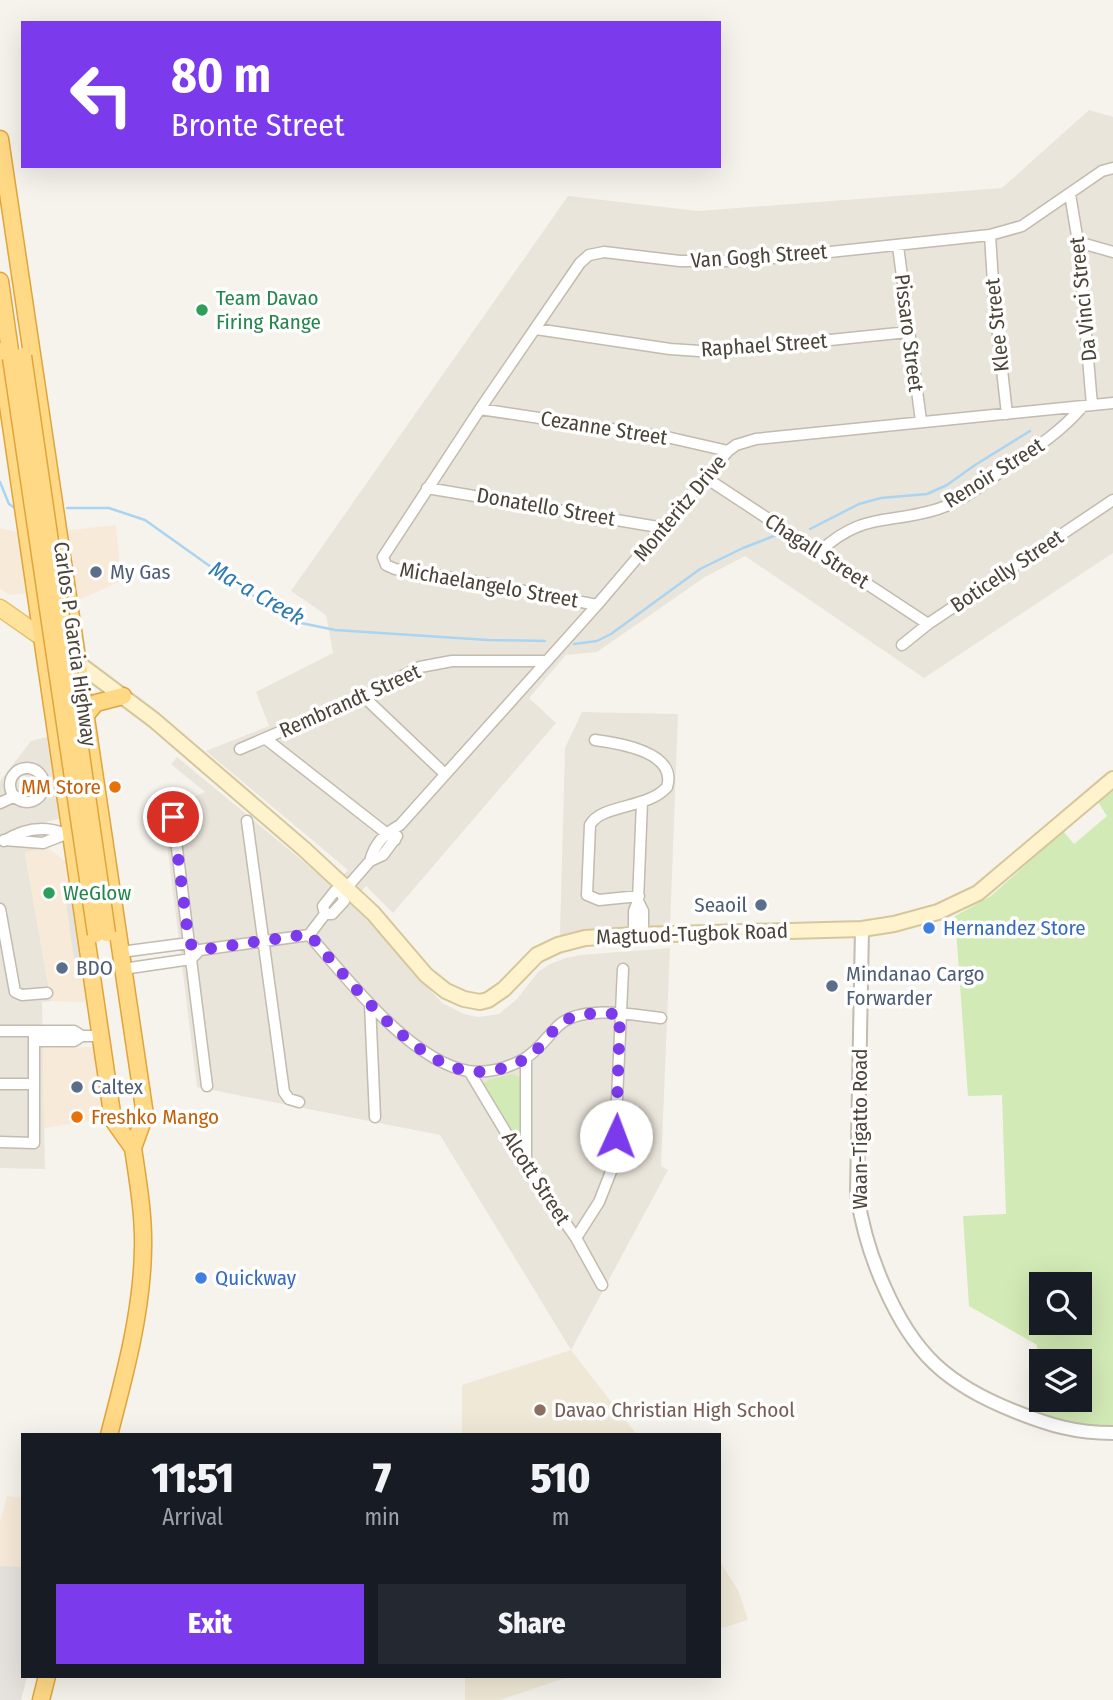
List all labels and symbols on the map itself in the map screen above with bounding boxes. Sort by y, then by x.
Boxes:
street label: Da Vinci Street [1064,235,1102,363]
street label: Van Gogh Street [690,238,828,274]
street label: Pissaro Street [889,273,929,394]
street label: Klee Street [979,277,1015,373]
place label: Team Davao Firing Range [216,285,321,335]
marker: Team Davao Firing Range [194,302,210,318]
street label: Raphael Street [700,328,828,362]
street label: Cezanne Street [539,405,669,451]
street label: Renoir Street [939,432,1049,514]
street label: Monteritz Drive [628,449,732,567]
street label: Donatello Street [475,482,617,532]
street label: Chagall Street [760,508,874,594]
street label: Boticelly Street [946,524,1068,618]
street label: Carlos P. Garcia Highway [48,540,102,749]
water label: Ma-a Creek [204,555,310,631]
street label: Michaelangelo Street [398,557,580,614]
place label: My Gas [110,559,170,585]
marker: My Gas [88,564,104,580]
street label: Rembrandt Street [275,658,425,744]
place label: MM Store [21,774,101,800]
marker: MM Store [107,779,123,795]
pin [143,787,203,847]
place label: WeGlow [63,880,131,906]
marker: WeGlow [41,885,57,901]
place label: Seaoil [694,892,747,918]
marker: Seaoil [753,897,769,913]
place label: Hernandez Store [943,915,1086,941]
street label: Magtuod-Tugbok Road [596,918,788,950]
marker: Hernandez Store [921,920,937,936]
place label: BDO [76,955,113,981]
marker: BDO [54,960,70,976]
place label: Mindanao Cargo Forwarder [846,961,985,1011]
marker: Mindanao Cargo Forwarder [824,978,840,994]
street label: Waan-Tigatto Road [847,1048,873,1210]
place label: Caltex [91,1074,144,1100]
marker: Caltex [69,1079,85,1095]
position arrow [579,1099,653,1173]
place label: Freshko Mango [91,1104,219,1130]
marker: Freshko Mango [69,1109,85,1125]
street label: Alcott Street [496,1126,576,1230]
place label: Quickway [215,1265,297,1291]
marker: Quickway [193,1270,209,1286]
place label: Davao Christian High School [554,1397,795,1423]
marker: Davao Christian High School [532,1402,548,1418]

